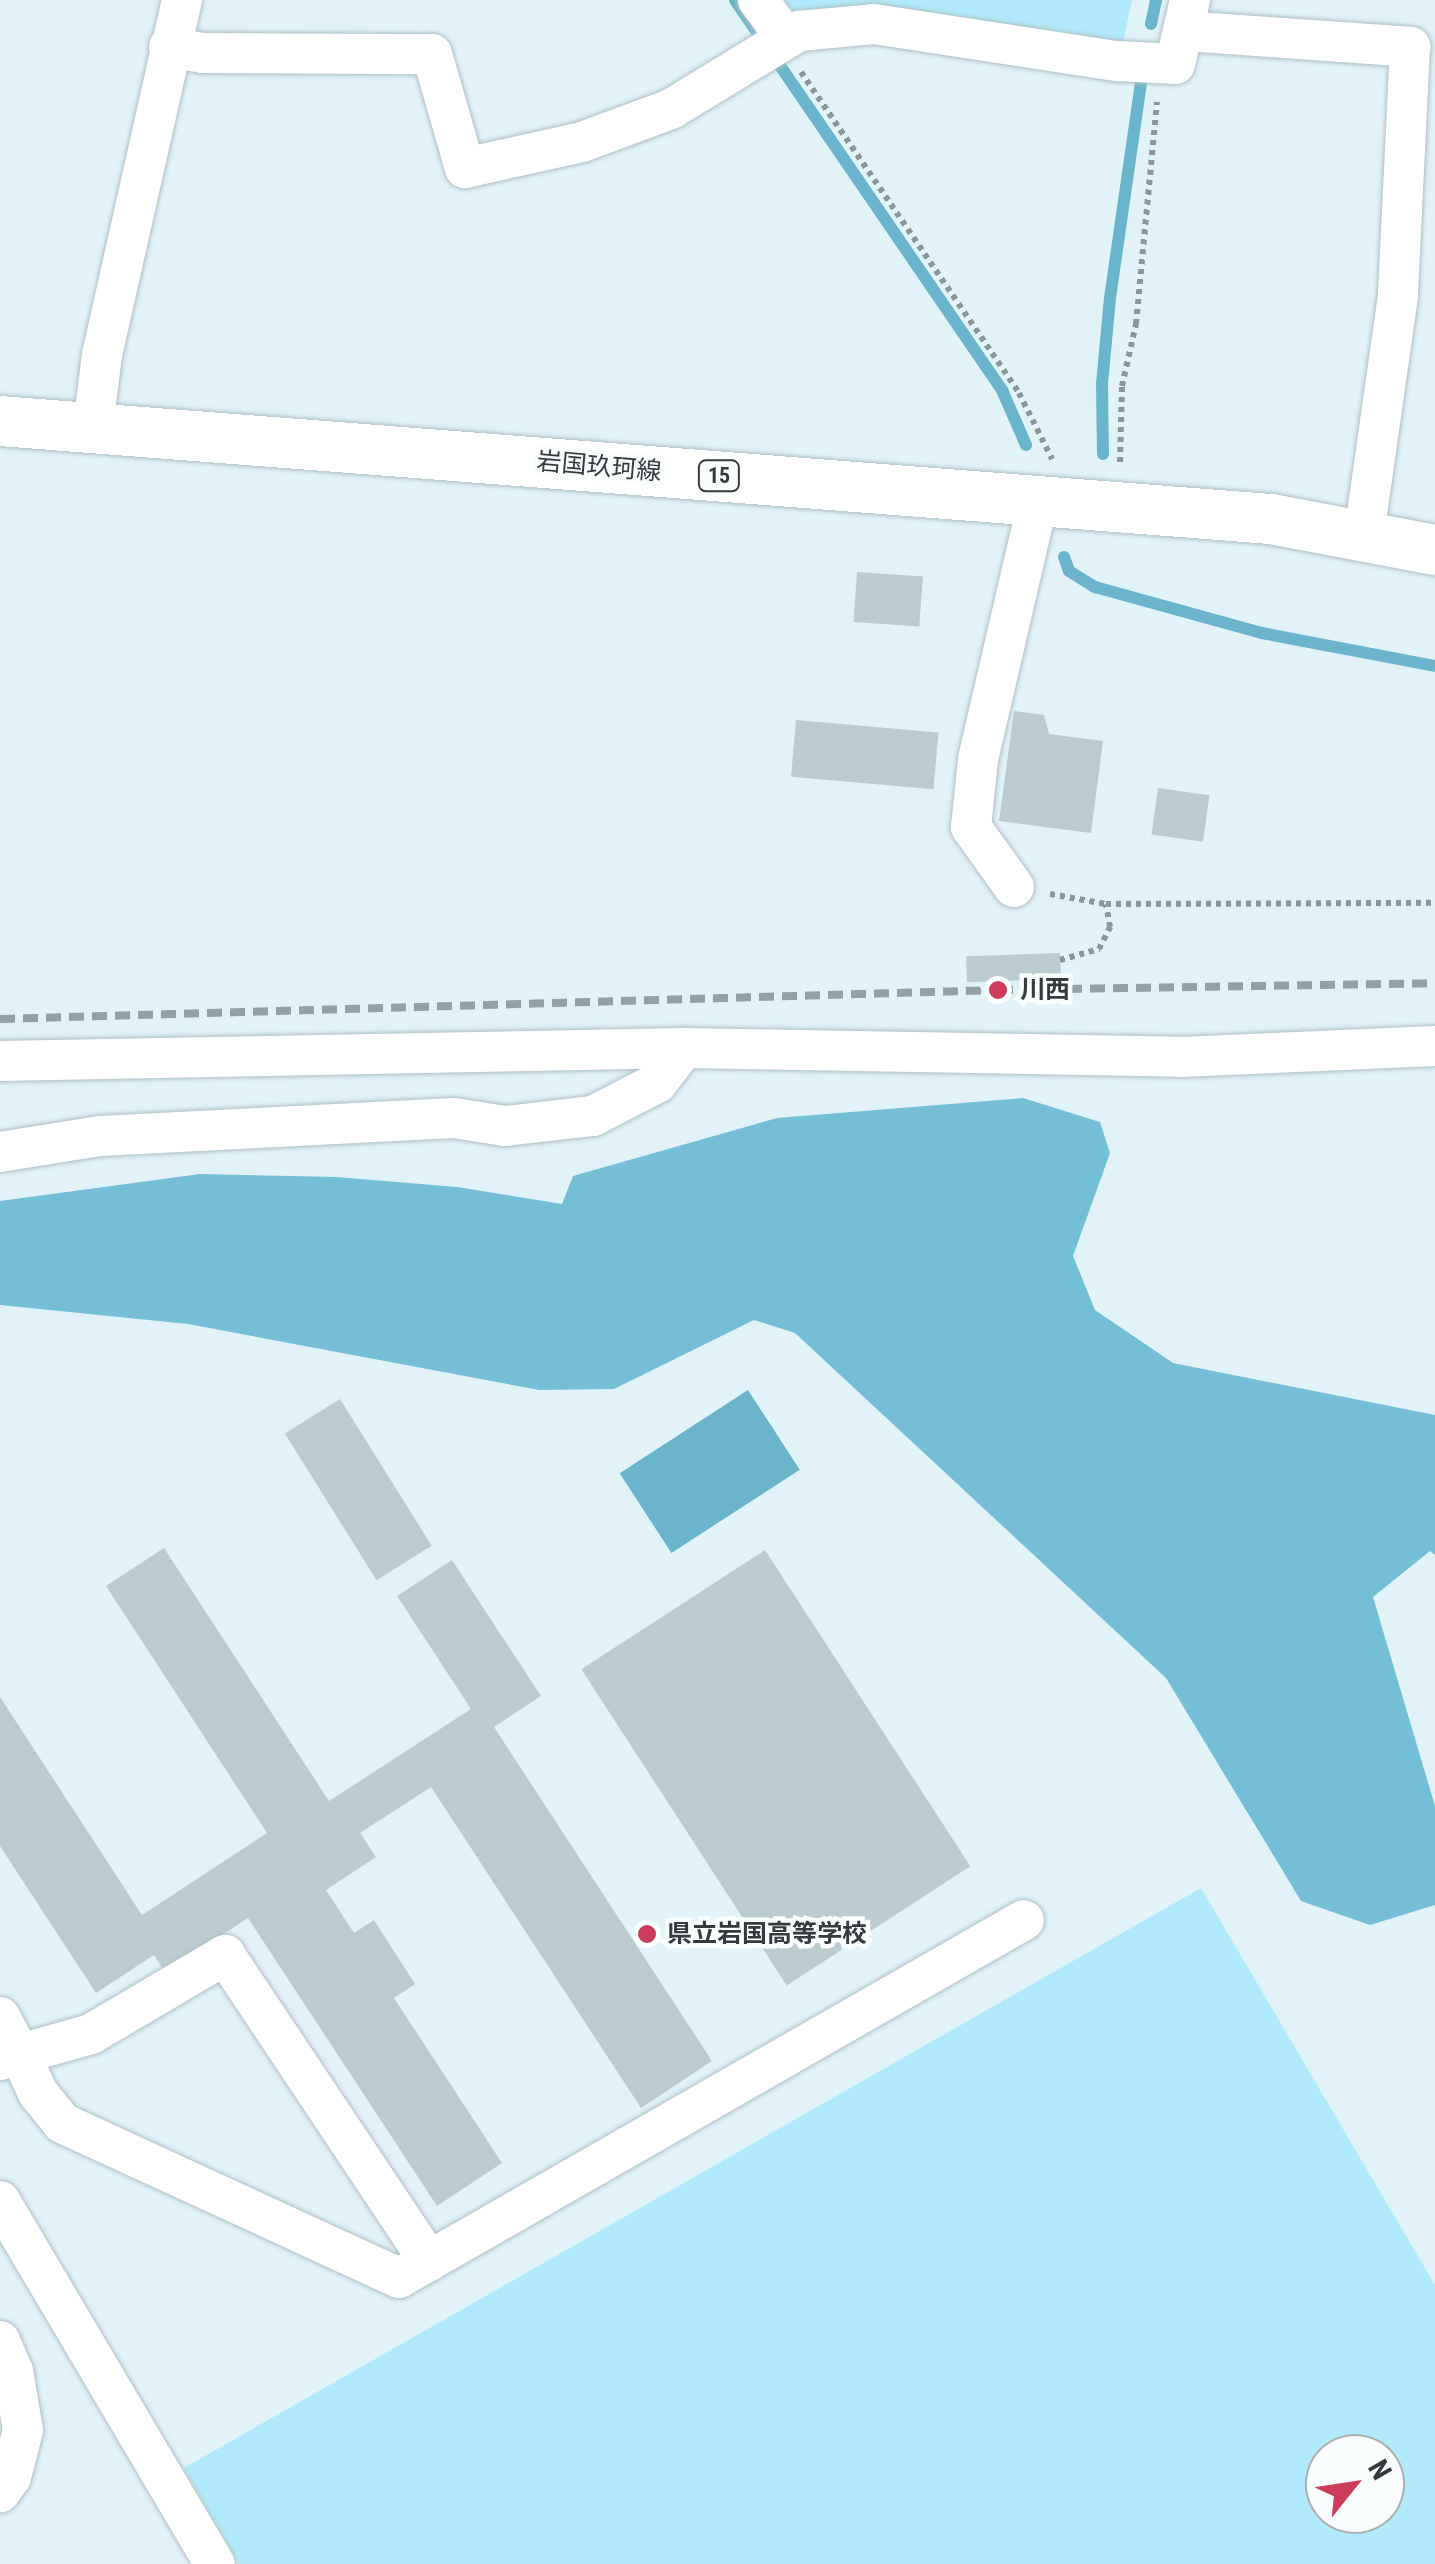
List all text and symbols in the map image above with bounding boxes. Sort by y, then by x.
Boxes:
street label: 岩国玖珂線 [535,447,663,487]
road number: 15 [696,459,742,493]
place label: 川西 [1020,975,1070,1005]
marker: 川西 [985,977,1011,1003]
place label: 県立岩国高等学校 [667,1919,867,1949]
marker: 県立岩国高等学校 [636,1923,658,1945]
north arrow [1305,2434,1405,2534]
text: N [1361,2454,1398,2485]

